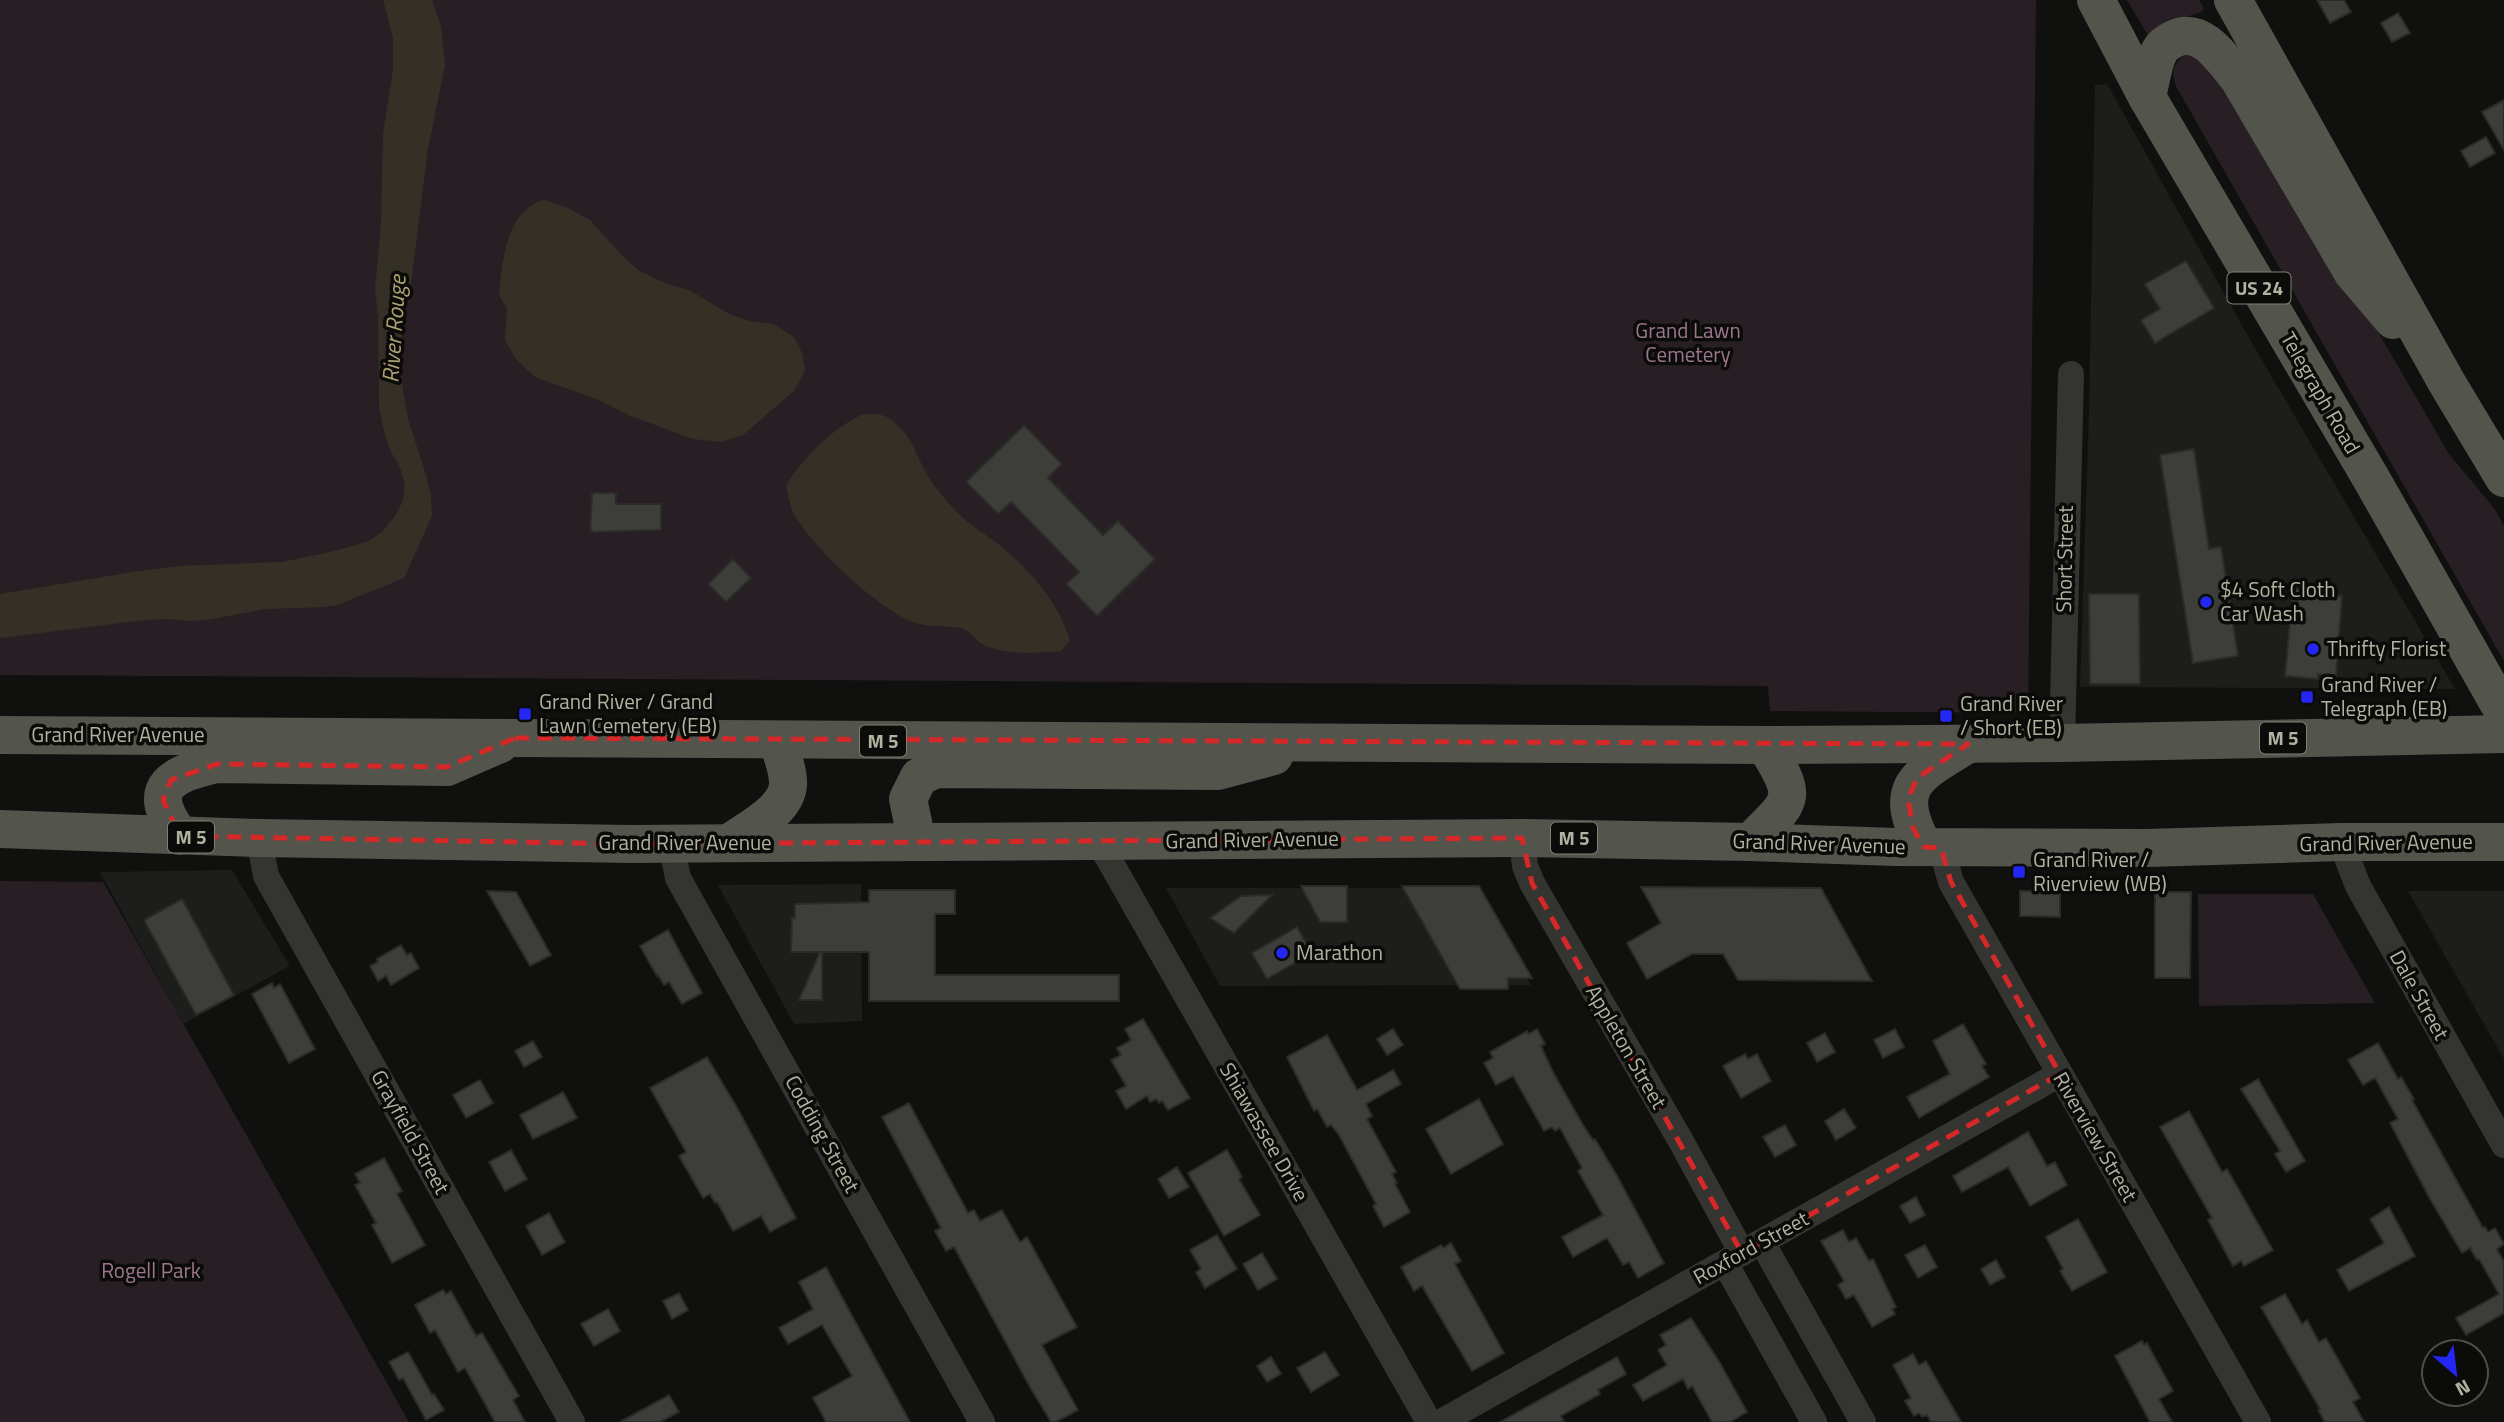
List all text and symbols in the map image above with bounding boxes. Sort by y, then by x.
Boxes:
road number: US 24 [2228,272,2290,304]
water label: River Rouge [372,273,415,384]
park label: Grand Lawn Cemetery [1635,314,1741,370]
street label: Telegraph Road [2273,326,2369,459]
street label: Short Street [2047,505,2081,613]
place label: $4 Soft Cloth Car Wash [2220,573,2335,629]
marker: $4 Soft Cloth Car Wash [2198,594,2214,610]
place label: Thrifty Florist [2327,632,2447,664]
marker: Thrifty Florist [2305,641,2321,657]
place label: Grand River / Telegraph (EB) [2321,668,2447,724]
place label: Grand River / Grand Lawn Cemetery (EB) [539,685,717,741]
place label: Grand River / Short (EB) [1960,687,2063,743]
marker: Grand River / Telegraph (EB) [2299,689,2315,705]
marker: Grand River / Grand Lawn Cemetery (EB) [517,706,533,722]
marker: Grand River / Short (EB) [1938,708,1954,724]
street label: Grand River Avenue [31,718,205,750]
road number: M 5 [2260,722,2306,754]
road number: M 5 [860,726,906,756]
street label: Grand River Avenue [1165,821,1339,857]
road number: M 5 [168,822,214,852]
road number: M 5 [1551,822,1597,853]
street label: Grand River Avenue [1732,824,1906,862]
street label: Grand River Avenue [2299,824,2473,860]
street label: Grand River Avenue [598,826,772,858]
place label: Grand River / Riverview (WB) [2033,843,2167,899]
marker: Grand River / Riverview (WB) [2011,864,2027,880]
place label: Marathon [1296,936,1383,968]
street label: Dale Street [2382,944,2458,1046]
marker: Marathon [1274,945,1290,961]
street label: Appleton Street [1578,979,1676,1115]
street label: Shiawassee Drive [1212,1056,1318,1207]
street label: Grayfield Street [364,1064,459,1200]
street label: Riverview Street [2046,1066,2146,1208]
street label: Codding Street [777,1069,869,1199]
street label: Roxford Street [1687,1202,1815,1292]
park label: Rogell Park [101,1254,201,1286]
north arrow [2420,1338,2490,1408]
text: N [2451,1373,2476,1404]

